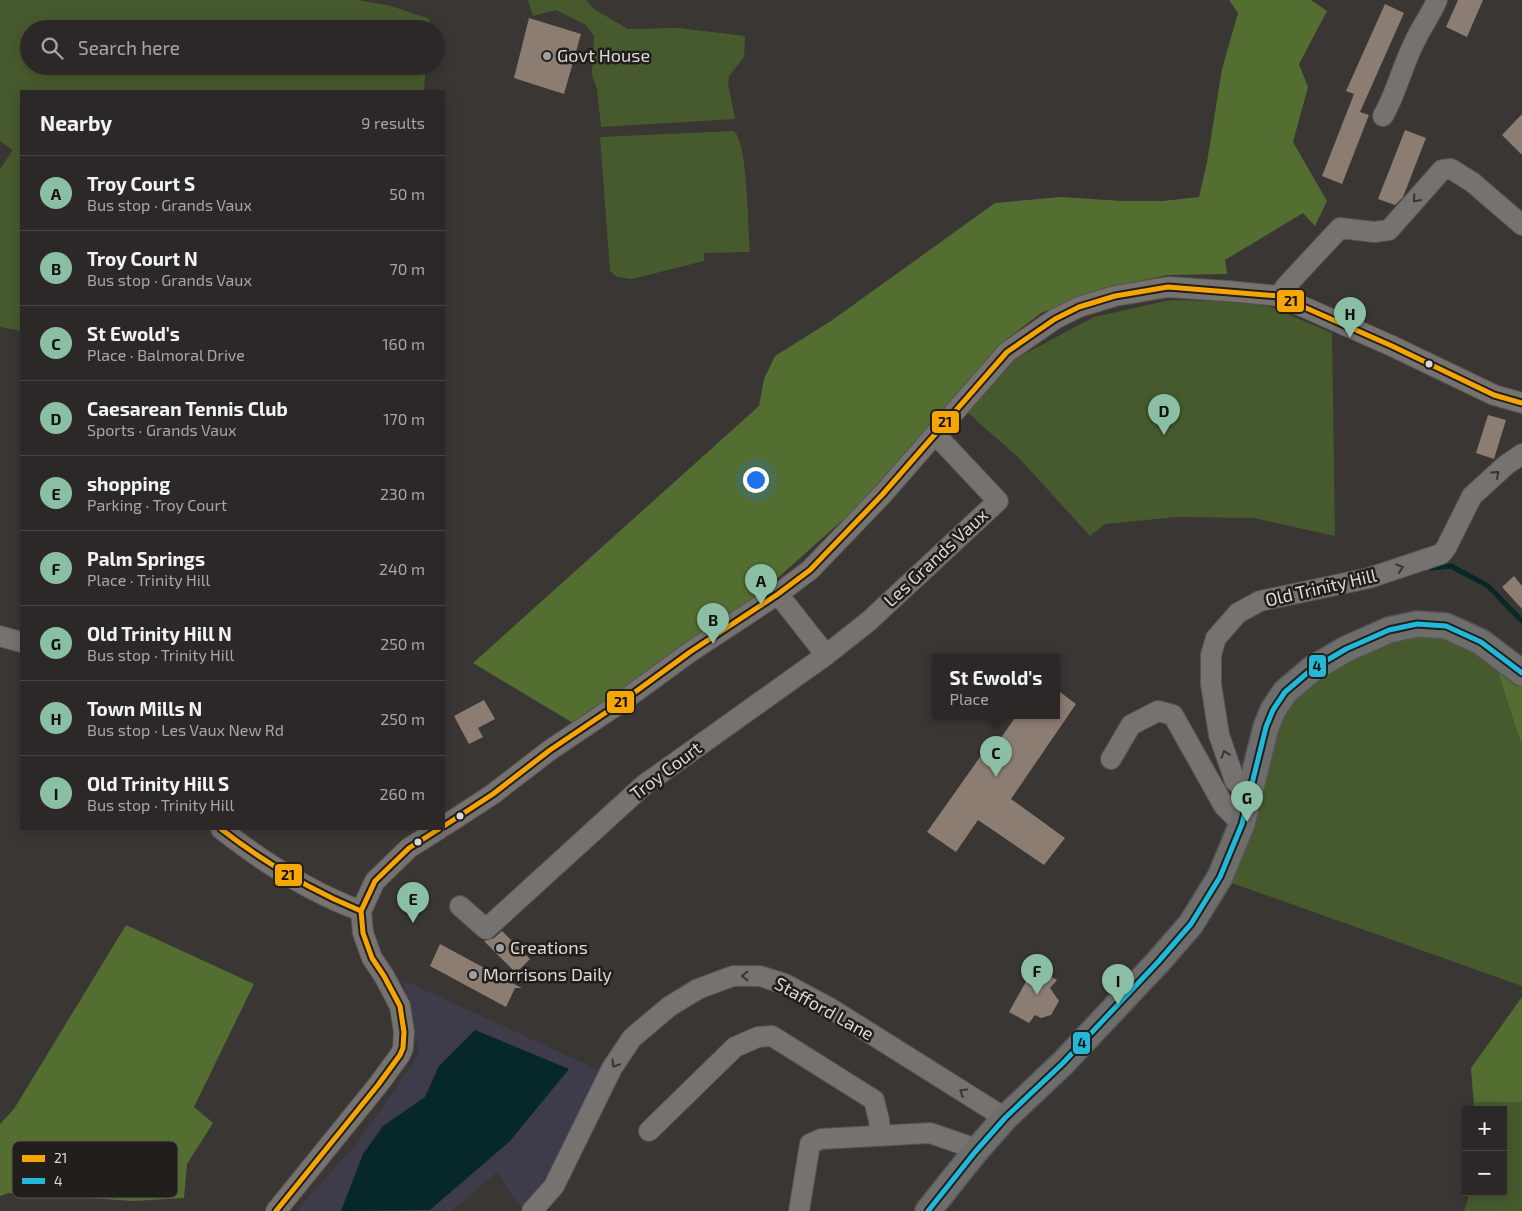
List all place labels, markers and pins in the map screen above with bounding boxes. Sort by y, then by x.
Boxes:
place label: Govt House [557,44,650,66]
marker: Govt House [541,50,553,62]
pin: H [1334,297,1366,338]
unlabelled marker [1424,359,1434,369]
pin: D [1148,394,1180,435]
pin: A [745,564,777,605]
pin: B [697,603,729,644]
pin: C [980,736,1012,777]
pin: G [1231,781,1263,822]
unlabelled marker [455,811,465,821]
unlabelled marker [413,837,423,847]
pin: E [397,882,429,923]
place label: Creations [510,936,588,958]
marker: Creations [494,942,506,954]
pin: F [1021,954,1053,995]
place label: Morrisons Daily [483,963,612,985]
pin: I [1102,964,1134,1005]
marker: Morrisons Daily [467,969,479,981]

